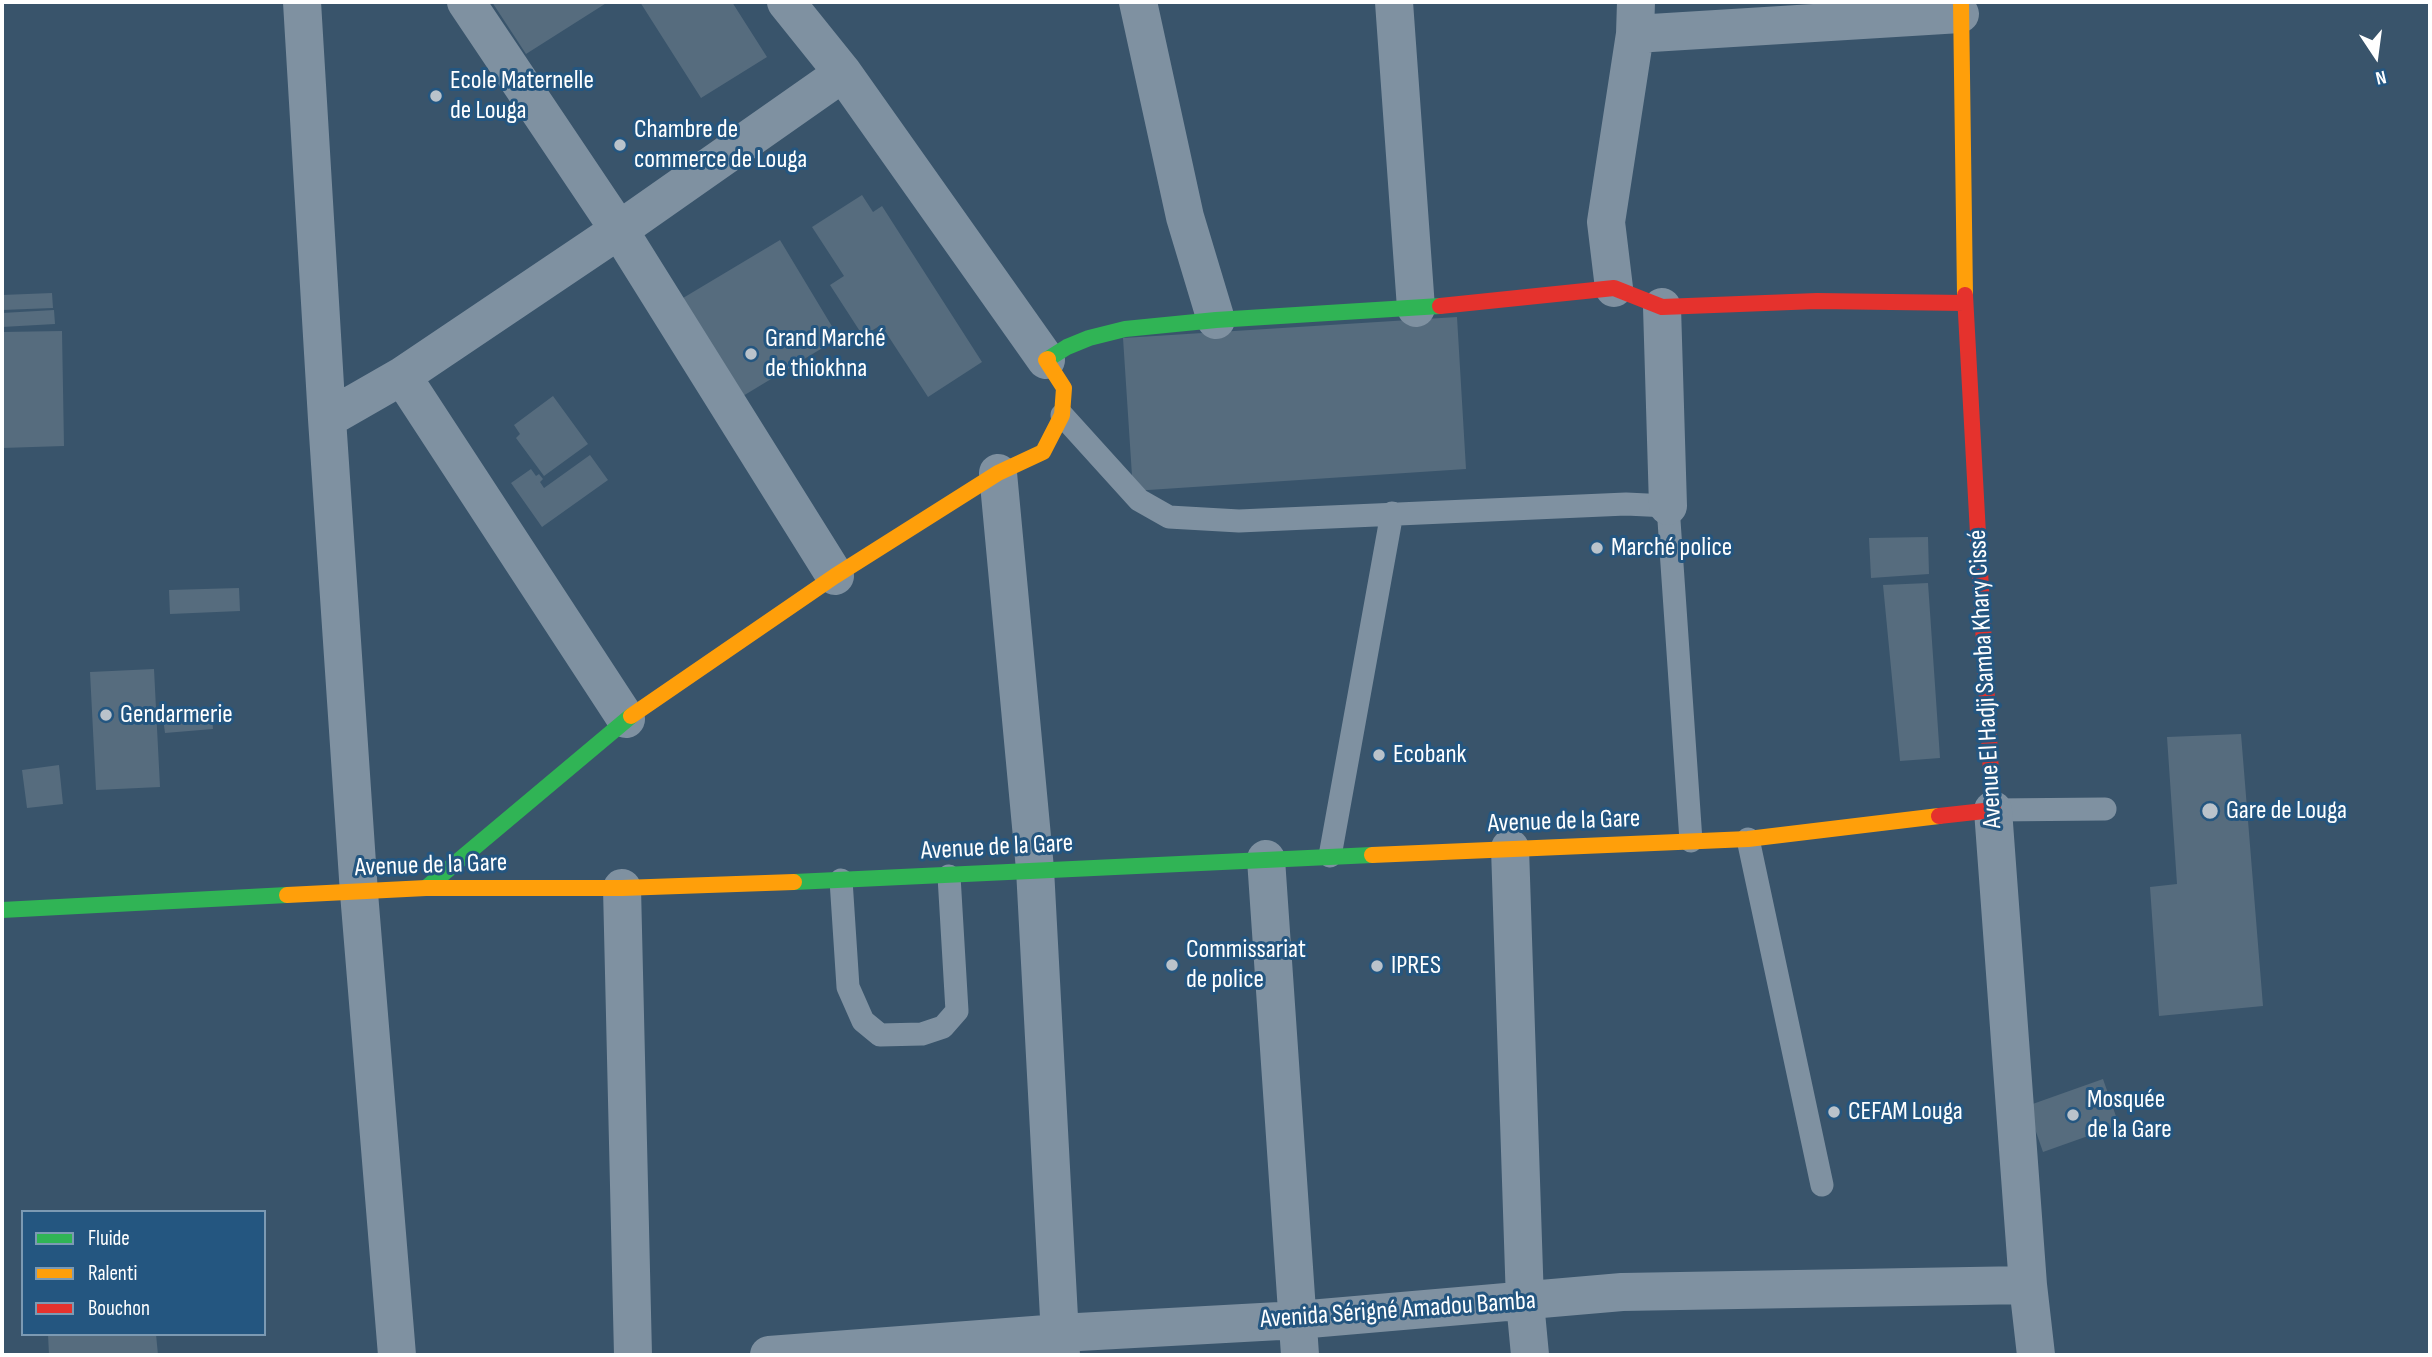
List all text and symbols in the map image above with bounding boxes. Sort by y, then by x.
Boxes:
north arrow [2341,21,2411,91]
place label: Ecole Maternelle de Louga [450,65,594,126]
text: N [2373,65,2388,89]
marker: Ecole Maternelle de Louga [428,88,444,104]
place label: Chambre de commerce de Louga [634,114,807,176]
marker: Chambre de commerce de Louga [612,137,628,153]
place label: Grand Marché de thiokhna [765,323,886,384]
marker: Grand Marché de thiokhna [743,346,759,362]
street label: Avenue El Hadji Samba Khary Cissé [1963,529,2009,829]
place label: Marché police [1611,532,1732,564]
marker: Marché police [1589,540,1605,556]
place label: Gendarmerie [120,699,233,731]
marker: Gendarmerie [98,707,114,723]
place label: Ecobank [1393,739,1466,771]
marker: Ecobank [1371,747,1387,763]
place label: Gare de Louga [2226,795,2347,827]
marker: Gare de Louga [2200,801,2220,821]
street label: Avenue de la Gare [1487,804,1641,840]
street label: Avenue de la Gare [920,828,1074,868]
street label: Avenue de la Gare [354,848,508,884]
place label: Commissariat de police [1186,934,1306,996]
place label: IPRES [1391,950,1441,982]
marker: Commissariat de police [1164,957,1180,973]
marker: IPRES [1369,958,1385,974]
place label: Mosquée de la Gare [2087,1084,2172,1146]
place label: CEFAM Louga [1848,1096,1963,1128]
marker: CEFAM Louga [1826,1104,1842,1120]
marker: Mosquée de la Gare [2065,1107,2081,1123]
legend [21,1210,266,1336]
text: Fluide [88,1226,130,1251]
text: Ralenti [88,1261,137,1286]
street label: Avenida Sérigné Amadou Bamba [1259,1286,1537,1336]
text: Bouchon [88,1296,150,1321]

